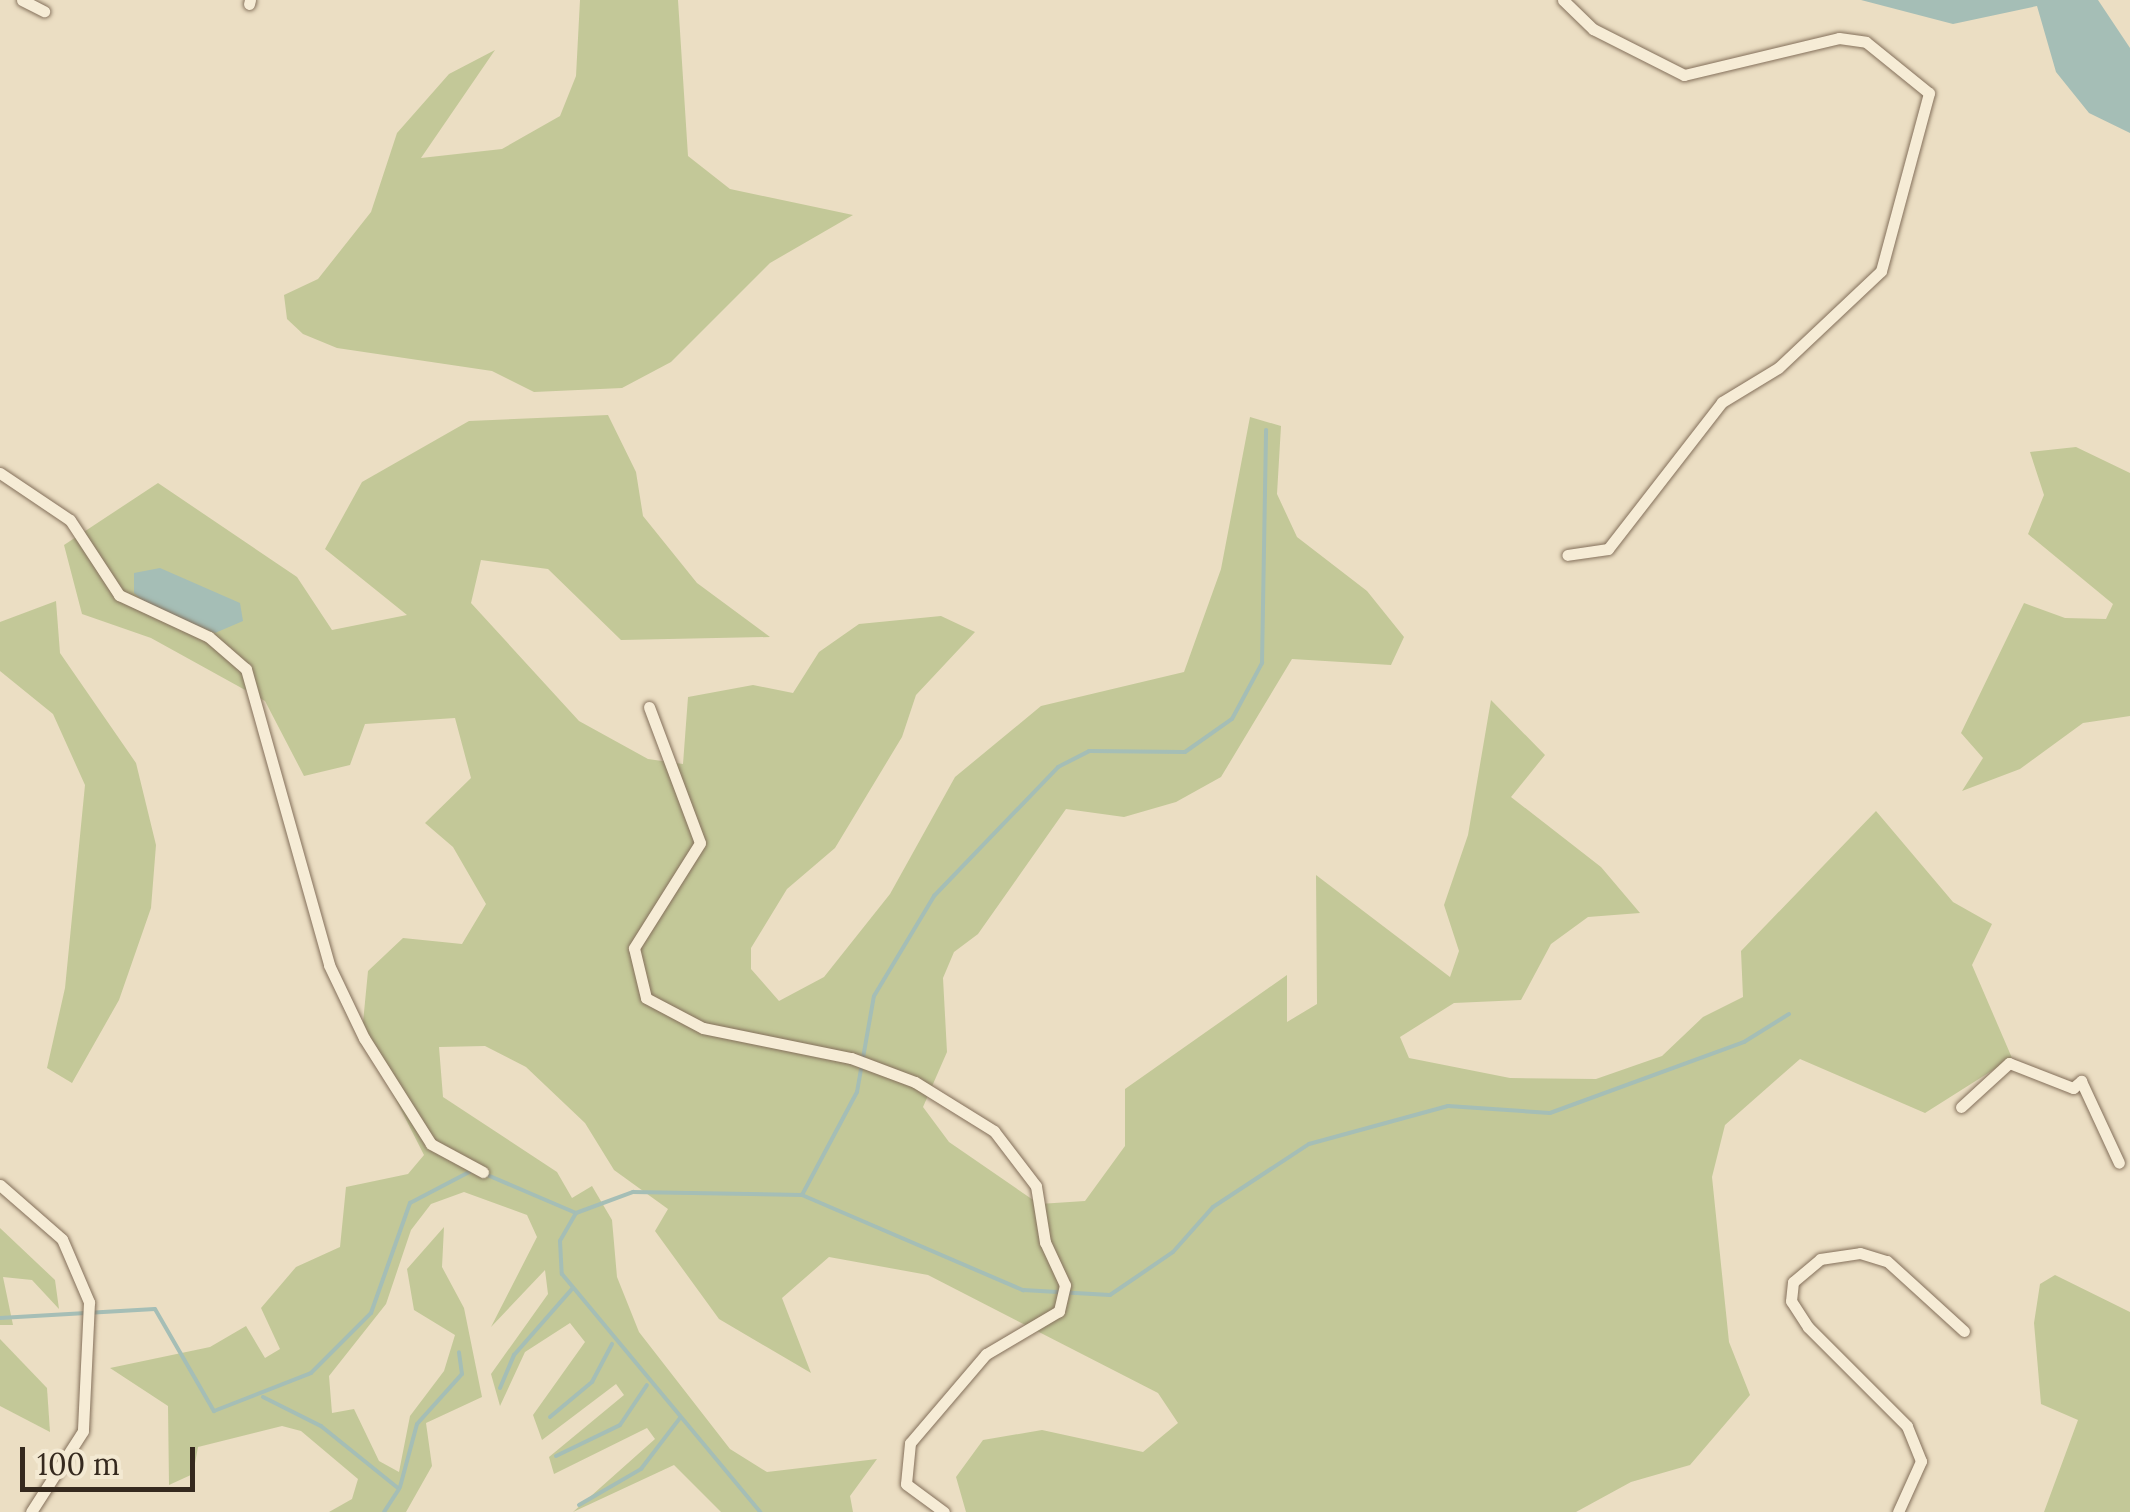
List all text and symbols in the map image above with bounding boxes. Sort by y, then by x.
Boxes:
scale bar [25,1427,200,1489]
text: 100 m [37,1445,120,1483]

